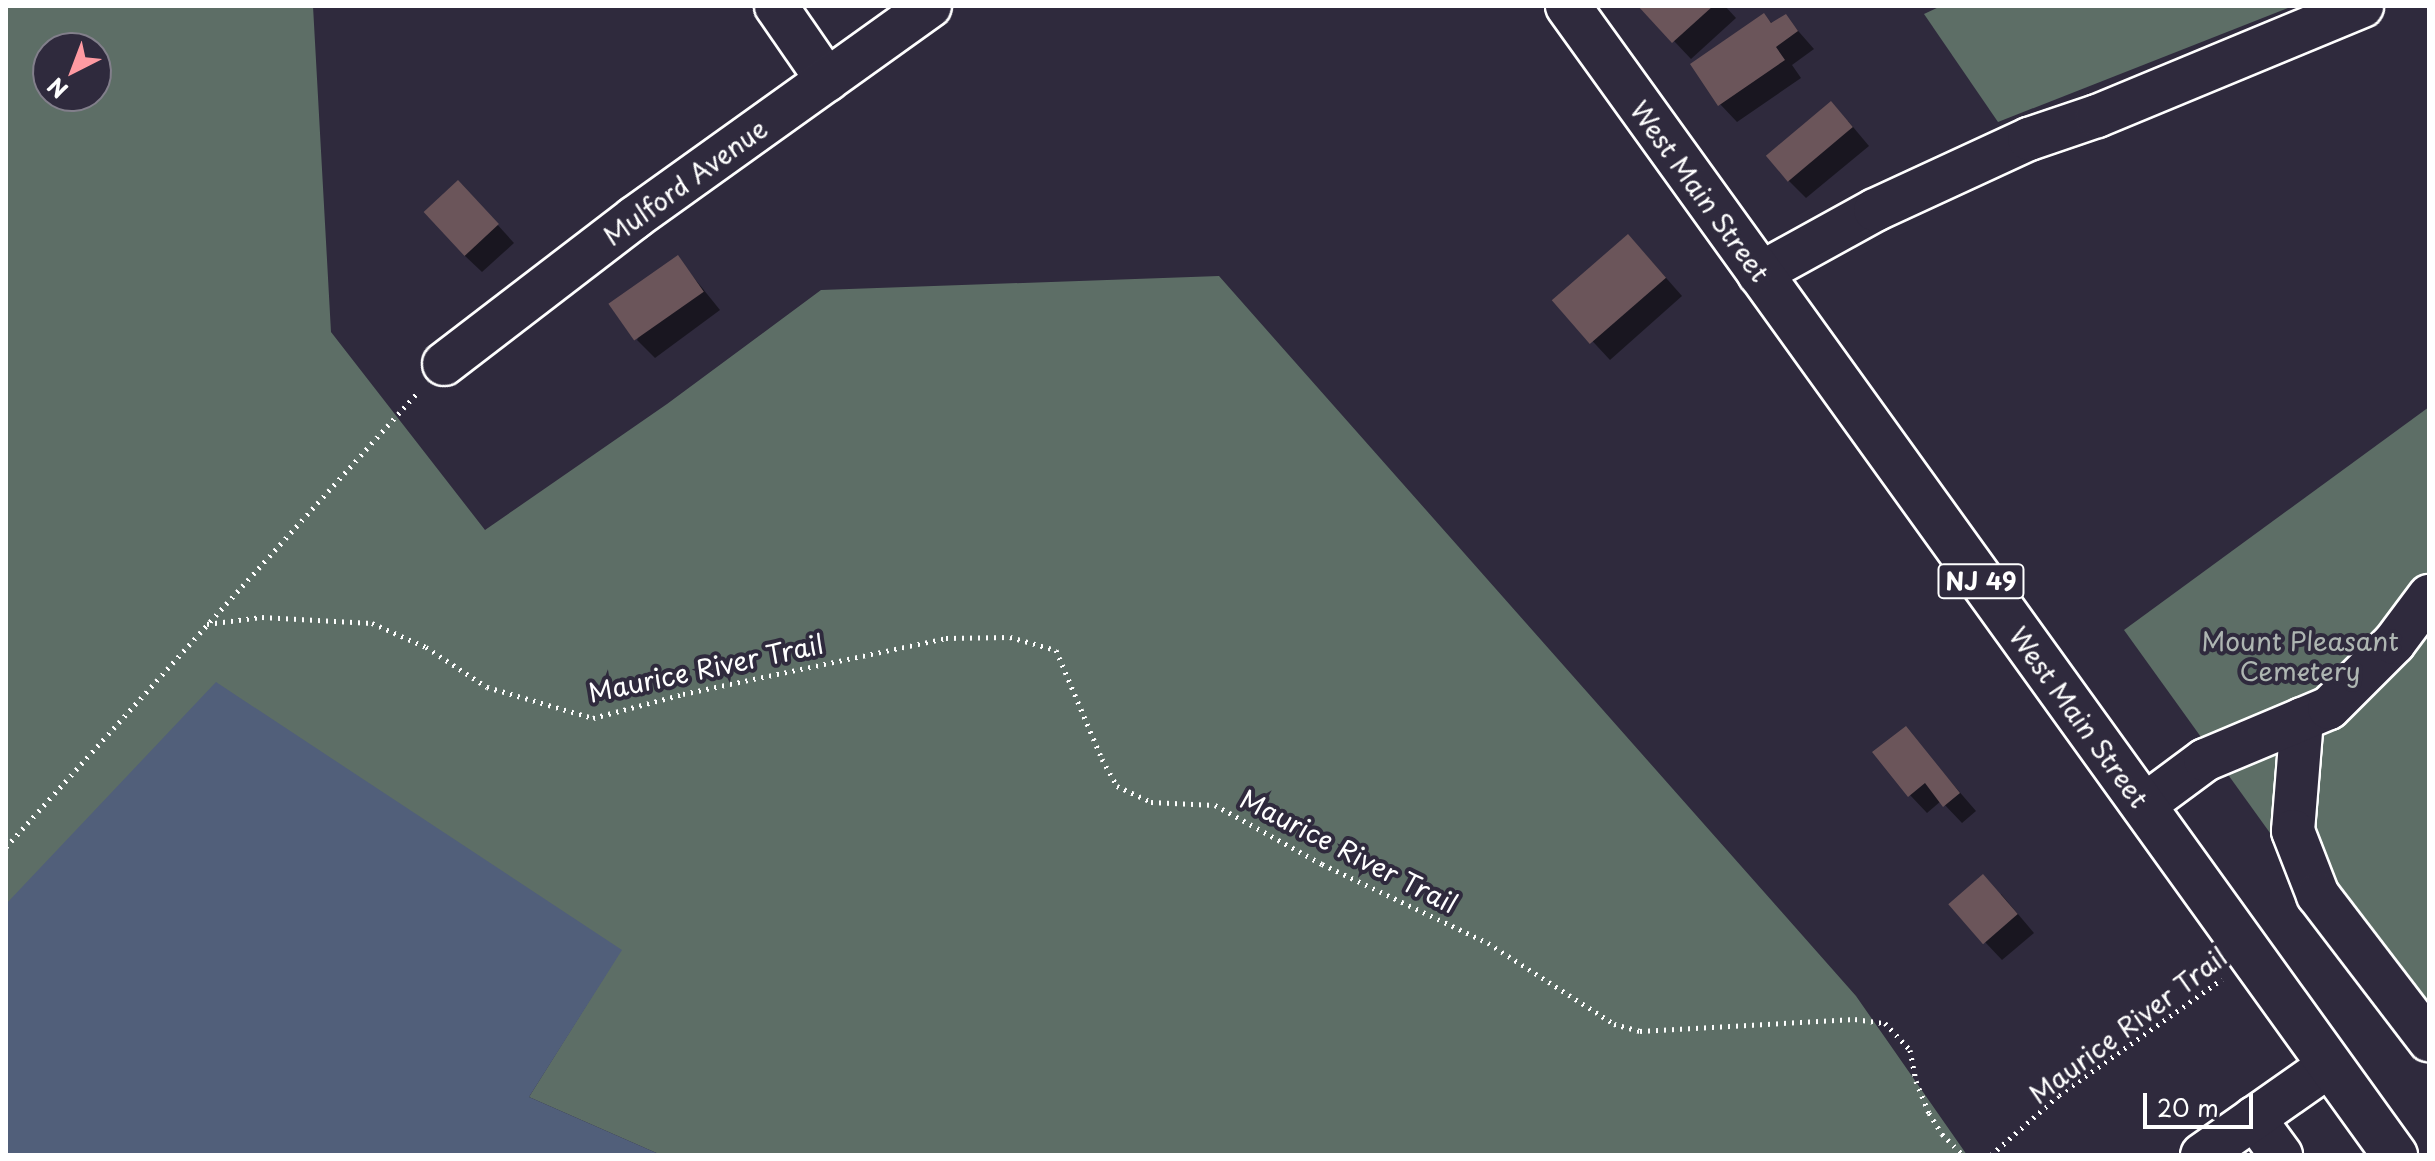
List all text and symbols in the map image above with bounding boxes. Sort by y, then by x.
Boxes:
north arrow [32,32,112,112]
text: N [39,71,74,107]
street label: West Main Street [1623,94,1777,288]
street label: Mulford Avenue [596,112,774,252]
road number: NJ 49 [1937,561,2025,601]
street label: West Main Street [2002,620,2156,814]
park label: Mount Pleasant Cemetery [2202,625,2398,686]
street label: Maurice River Trail [585,628,827,708]
street label: Maurice River Trail [1235,783,1463,919]
street label: Maurice River Trail [2023,940,2233,1110]
scale bar [2147,1077,2257,1127]
text: 20 m [2157,1089,2219,1125]

